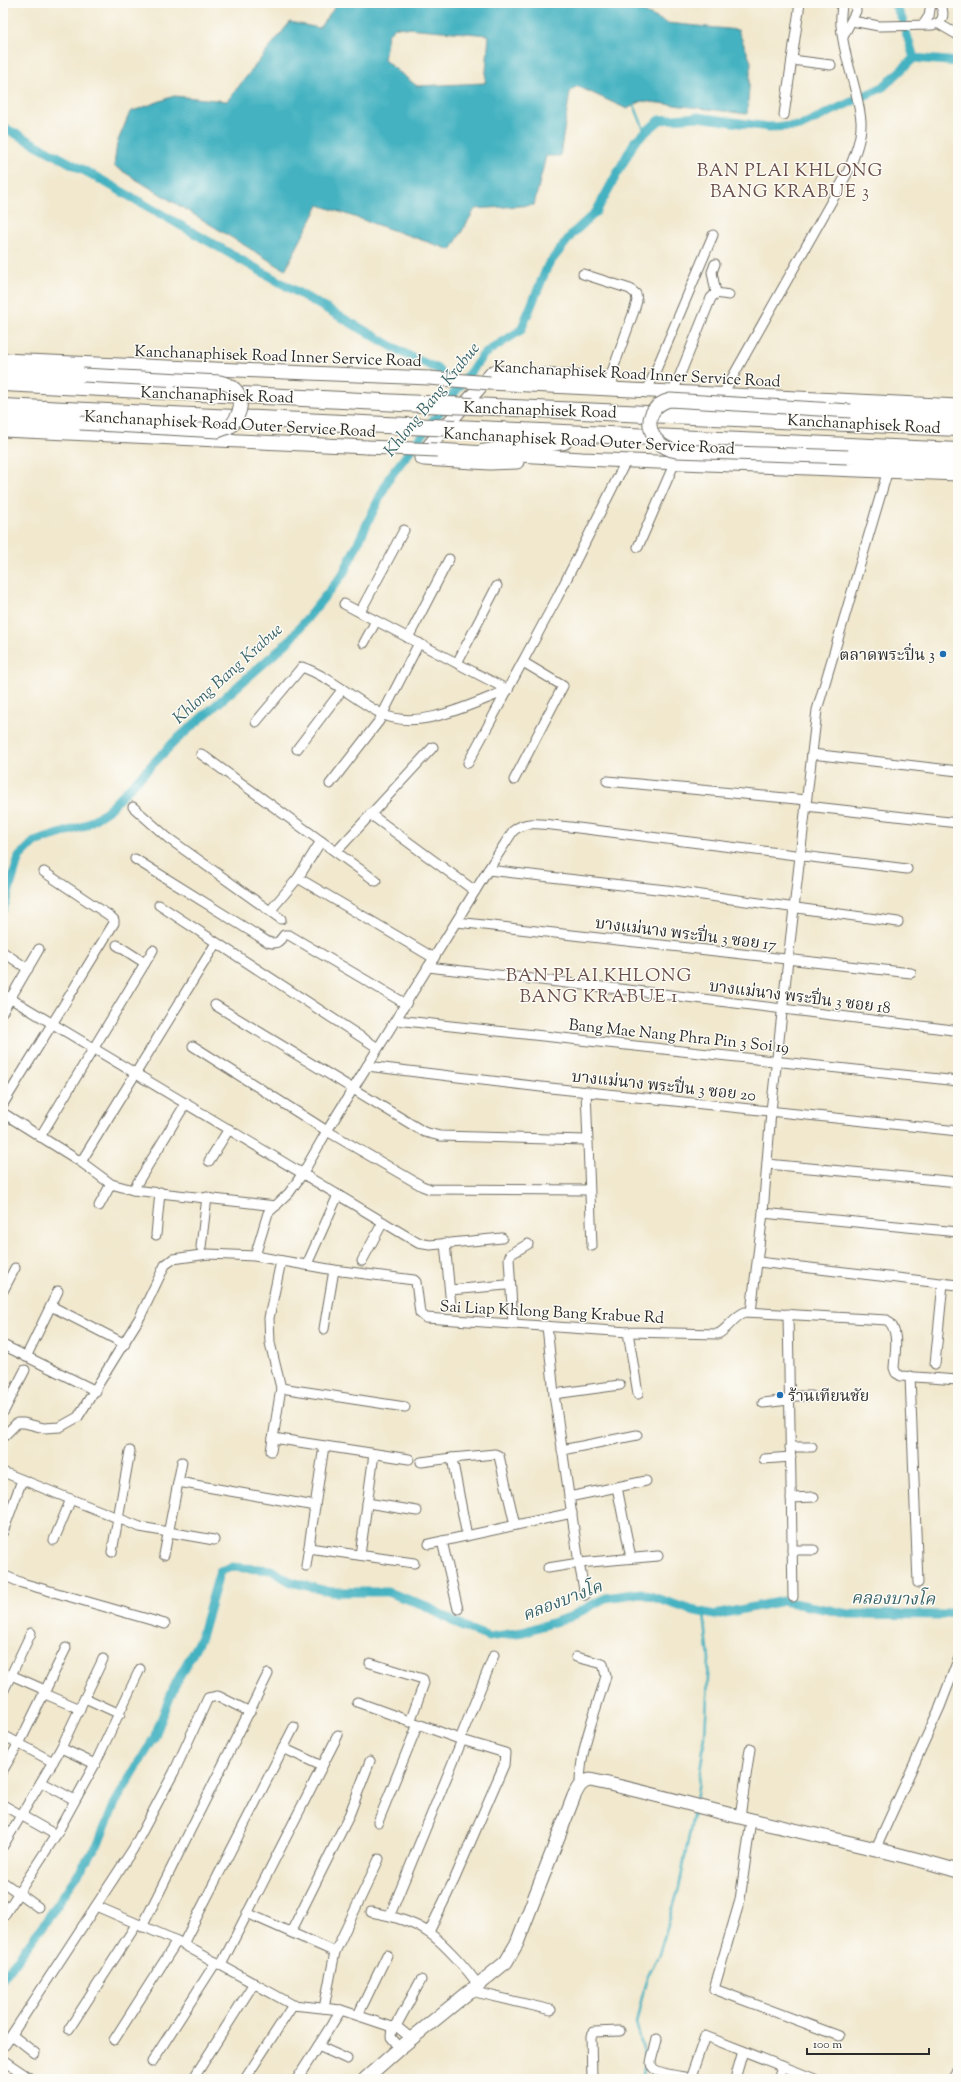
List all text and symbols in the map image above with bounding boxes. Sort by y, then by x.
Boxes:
district label: BAN PLAI KHLONG BANG KRABUE 3 [697,159,883,206]
water label: Khlong Bang Krabue [379,338,486,463]
street label: Kanchanaphisek Road Inner Service Road [134,341,422,374]
street label: Kanchanaphisek Road Inner Service Road [493,356,781,395]
street label: Kanchanaphisek Road [140,382,294,411]
street label: Kanchanaphisek Road [463,397,617,426]
street label: Kanchanaphisek Road Outer Service Road [84,406,376,445]
street label: Kanchanaphisek Road [787,410,941,441]
street label: Kanchanaphisek Road Outer Service Road [443,423,735,462]
water label: Khlong Bang Krabue [168,618,289,731]
place label: ตลาดพระปิ่น 3 [839,643,935,668]
marker: ตลาดพระปิ่น 3 [938,649,948,659]
street label: บางแม่นาง พระปิ่น 3 ซอย 17 [594,911,778,958]
district label: BAN PLAI KHLONG BANG KRABUE 1 [506,964,692,1011]
street label: บางแม่นาง พระปิ่น 3 ซอย 18 [708,974,892,1021]
street label: Bang Mae Nang Phra Pin 3 Soi 19 [567,1014,790,1061]
street label: บางแม่นาง พระปิ่น 3 ซอย 20 [571,1065,757,1109]
street label: Sai Liap Khlong Bang Krabue Rd [439,1296,665,1331]
place label: ร้านเทียนชัย [788,1386,869,1409]
marker: ร้านเทียนชัย [775,1390,785,1400]
water label: คลองบางโค [518,1573,607,1628]
water label: คลองบางโค [851,1585,936,1613]
scale bar [807,2030,929,2056]
text: 100 m [813,2036,842,2054]

